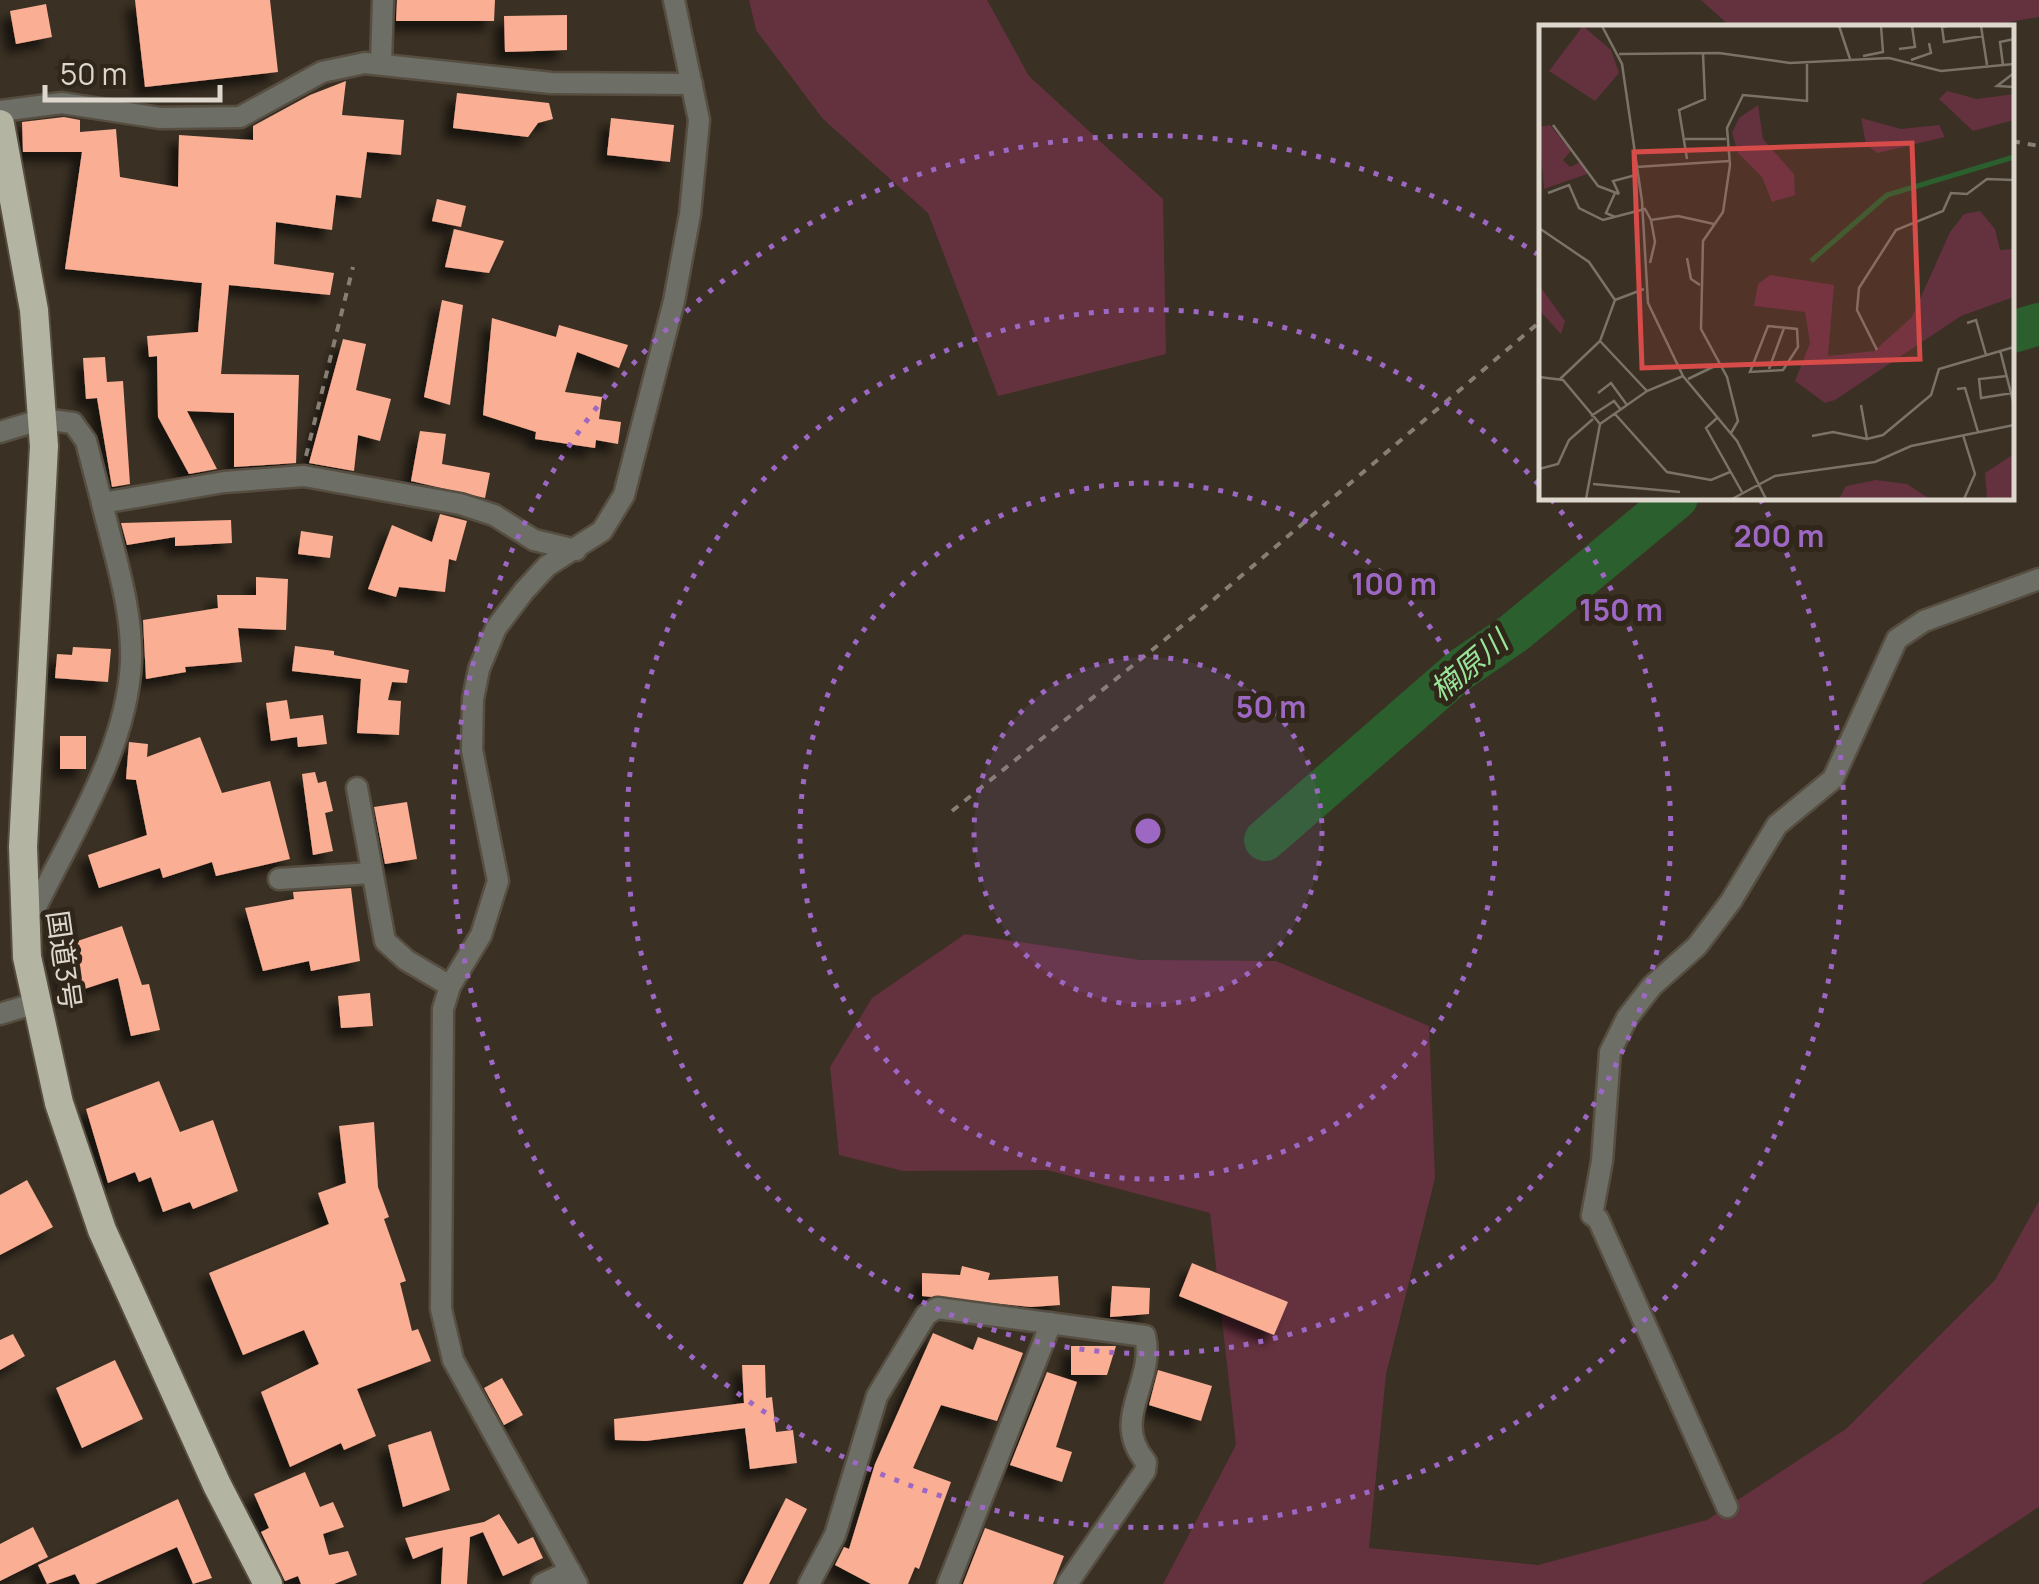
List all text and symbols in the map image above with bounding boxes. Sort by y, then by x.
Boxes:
inset map [1539,25,2014,500]
scale bar [45,40,220,102]
text: 50 m [60,53,127,94]
text: 200 m [1734,515,1824,556]
text: 100 m [1351,563,1437,604]
text: 150 m [1579,589,1663,630]
water label: 楠原川 [1420,618,1518,710]
text: 50 m [1236,686,1306,727]
centre of rings [1130,813,1166,849]
street label: 国道3号 [39,908,91,1012]

